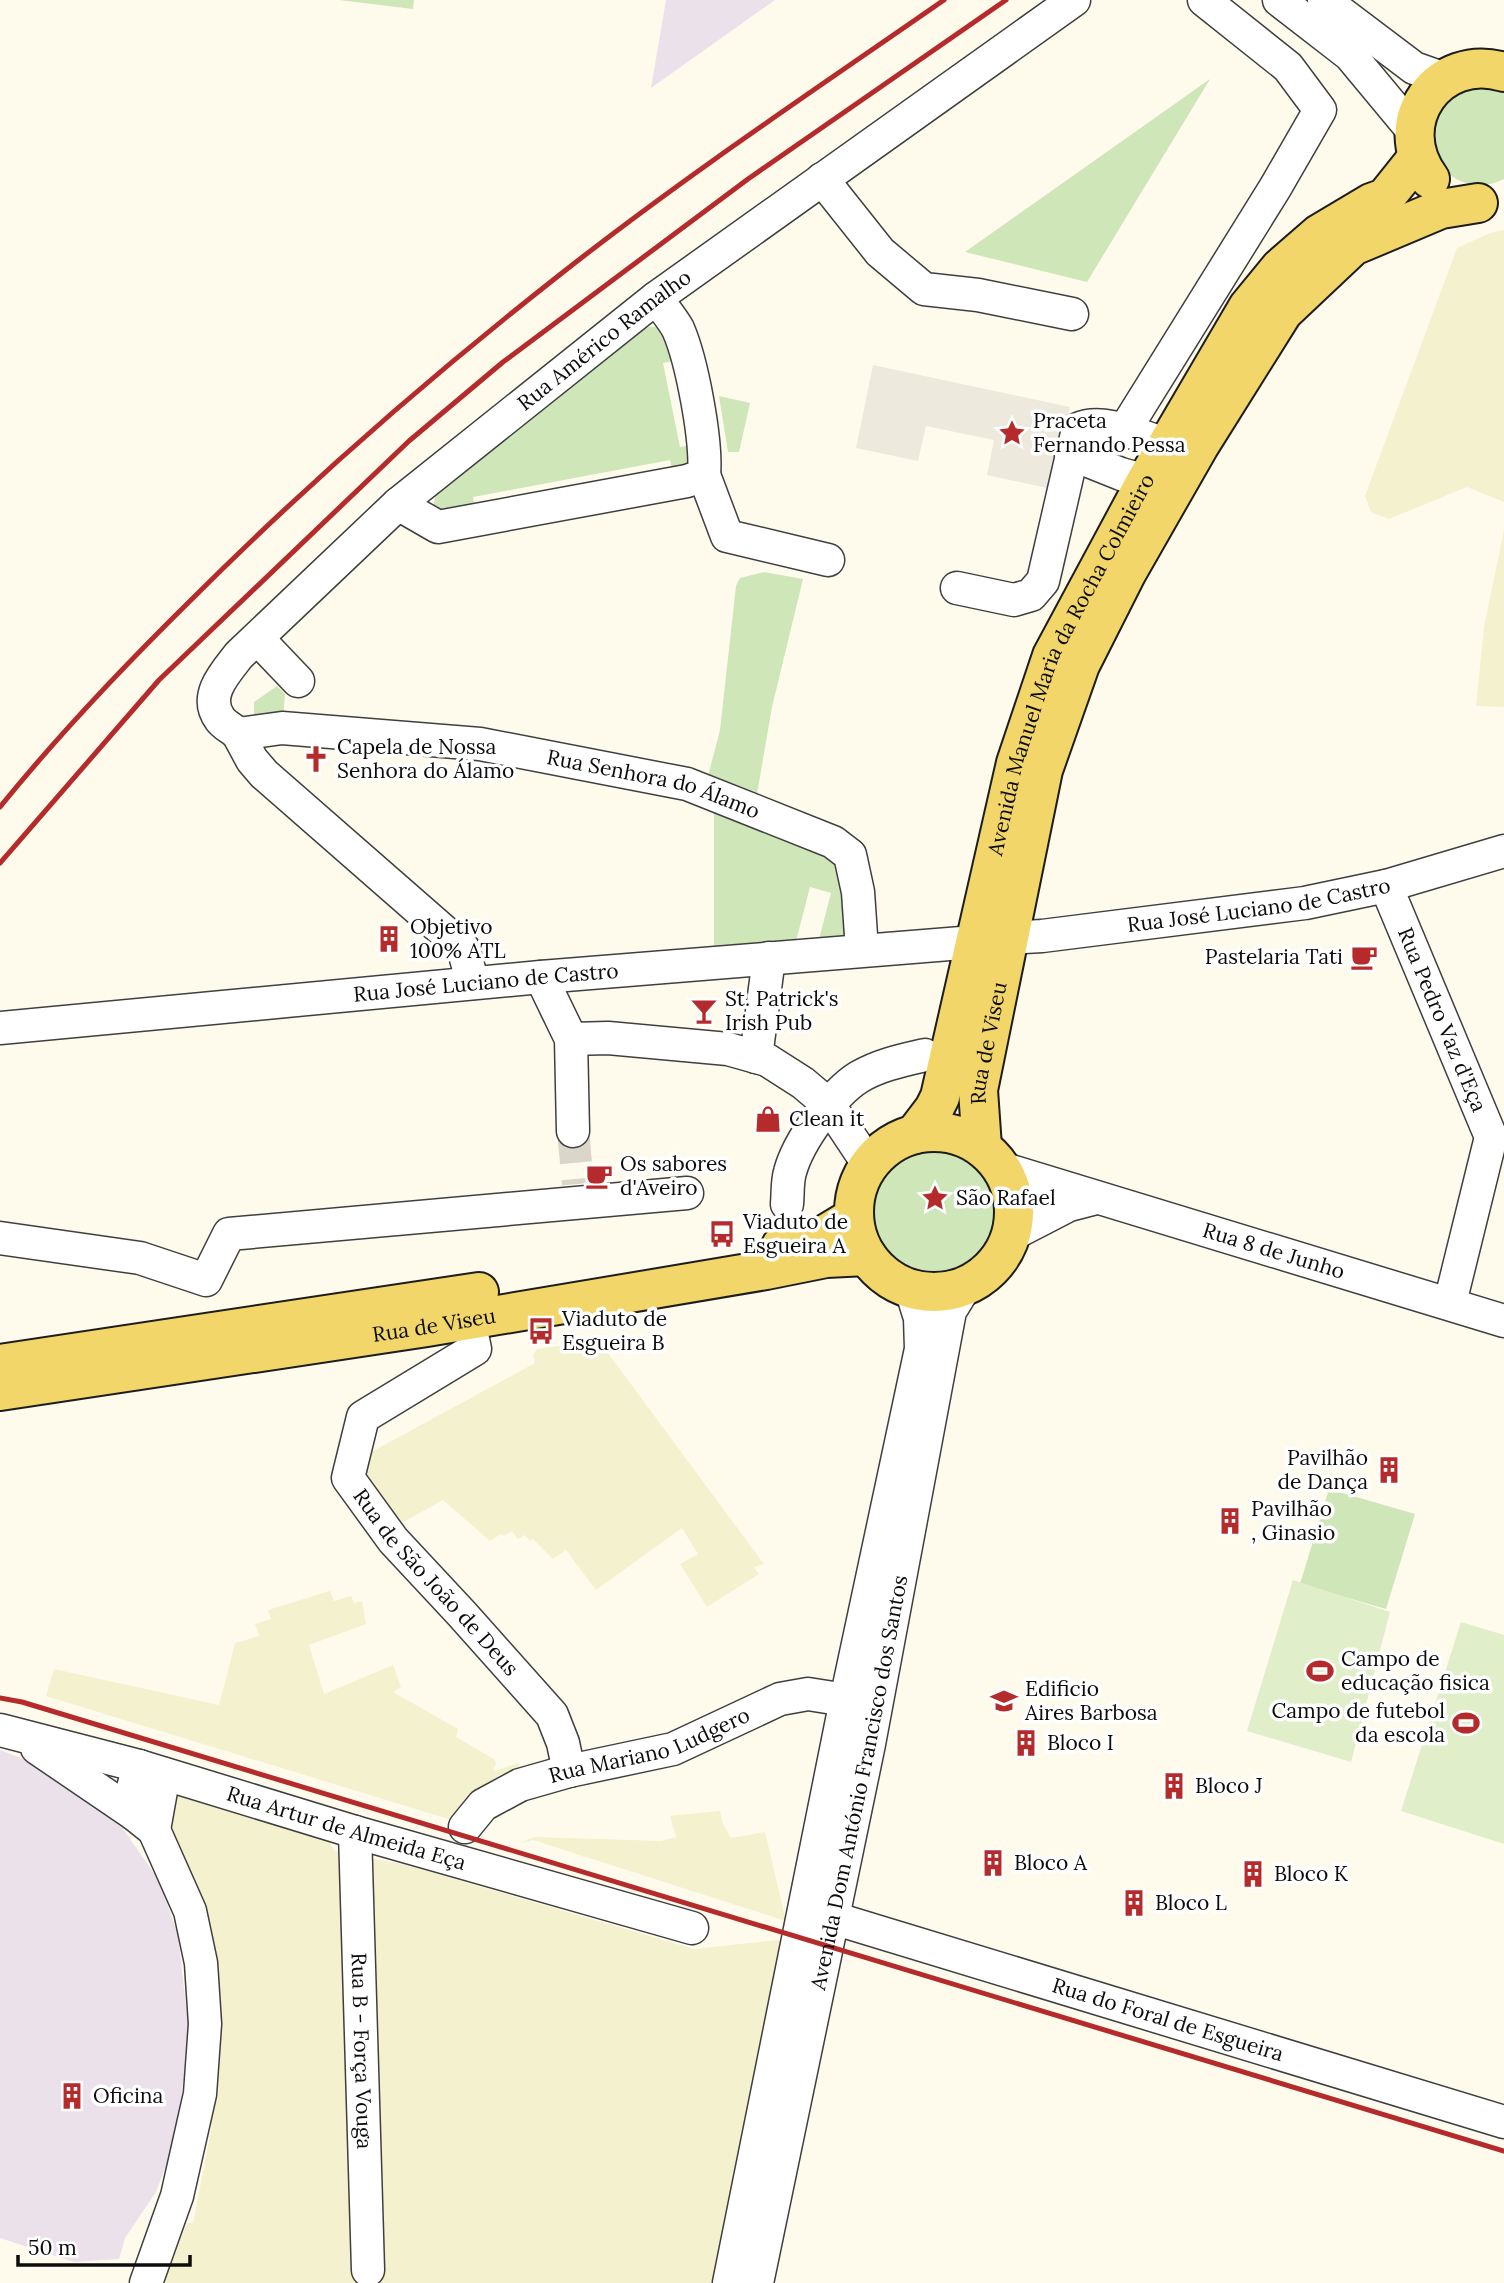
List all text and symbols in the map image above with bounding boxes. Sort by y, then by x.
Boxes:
street label: Rua Américo Ramalho [512,263,696,416]
place label: Praceta Fernando Pessa [1033,407,1186,458]
place icon: Praceta Fernando Pessa [997,418,1027,448]
street label: Avenida Manuel Maria da Rocha Colmieiro [981,469,1160,859]
place label: Capela de Nossa Senhora do Álamo [337,733,514,784]
street label: Rua Senhora do Álamo [545,743,764,825]
church icon: Capela de Nossa Senhora do Álamo [301,744,331,774]
street label: Rua José Luciano de Castro [1125,871,1393,938]
place label: Objetivo 100% ATL [410,913,506,964]
street label: Rua Pedro Vaz d'Eça [1392,923,1493,1116]
building icon: Objetivo 100% ATL [374,924,404,954]
cafe icon: Pastelaria Tati [1349,942,1379,972]
place label: Pastelaria Tati [1205,943,1343,970]
street label: Rua José Luciano de Castro [352,957,619,1008]
street label: Rua de Viseu [964,979,1013,1105]
place label: St. Patrick's Irish Pub [725,985,839,1036]
bar icon: St. Patrick's Irish Pub [689,996,719,1026]
shop icon: Clean it [753,1104,783,1134]
place label: Clean it [789,1105,865,1132]
place label: Os sabores d'Aveiro [620,1150,727,1201]
cafe icon: Os sabores d'Aveiro [584,1161,614,1191]
place icon: São Rafael [920,1183,950,1213]
place label: São Rafael [956,1184,1056,1211]
place label: Viaduto de Esgueira A [742,1208,848,1259]
street label: Rua 8 de Junho [1200,1216,1348,1285]
bus stop icon: Viaduto de Esgueira A [707,1219,737,1249]
street label: Rua de Viseu [370,1302,498,1348]
place label: Viaduto de Esgueira B [561,1305,667,1356]
bus stop icon: Viaduto de Esgueira B [526,1316,556,1346]
place label: Pavilhão de Dança [1277,1444,1368,1495]
building icon: Pavilhão de Dança [1374,1455,1404,1485]
street label: Rua de São João de Deus [347,1483,525,1681]
place label: Pavilhão , Ginasio [1251,1495,1335,1546]
building icon: Pavilhão , Ginasio [1215,1506,1245,1536]
street label: Avenida Dom António Francisco dos Santos [804,1573,913,1993]
place label: Campo de educação fisica [1341,1645,1490,1696]
sports icon: Campo de educação fisica [1305,1656,1335,1686]
place label: Edificio Aires Barbosa [1024,1675,1158,1726]
school or university icon: Edificio Aires Barbosa [989,1686,1019,1716]
place label: Campo de futebol da escola [1272,1697,1445,1748]
street label: Rua Mariano Ludgero [545,1701,754,1789]
sports icon: Campo de futebol da escola [1451,1708,1481,1738]
building icon: Bloco I [1011,1728,1041,1758]
place label: Bloco I [1047,1729,1114,1756]
building icon: Bloco J [1159,1771,1189,1801]
place label: Bloco J [1195,1772,1263,1799]
street label: Rua Artur de Almeida Eça [223,1780,469,1876]
building icon: Bloco A [978,1848,1008,1878]
place label: Bloco A [1014,1849,1088,1876]
building icon: Bloco K [1238,1859,1268,1889]
place label: Bloco K [1274,1860,1349,1887]
building icon: Bloco L [1119,1888,1149,1918]
place label: Bloco L [1155,1889,1227,1916]
street label: Rua B - Força Vouga [346,1952,378,2150]
street label: Rua do Foral de Esgueira [1049,1971,1287,2067]
building icon: Oficina [57,2081,87,2111]
place label: Oficina [93,2082,164,2109]
scale bar [18,2224,189,2268]
text: 50 m [28,2234,77,2261]

